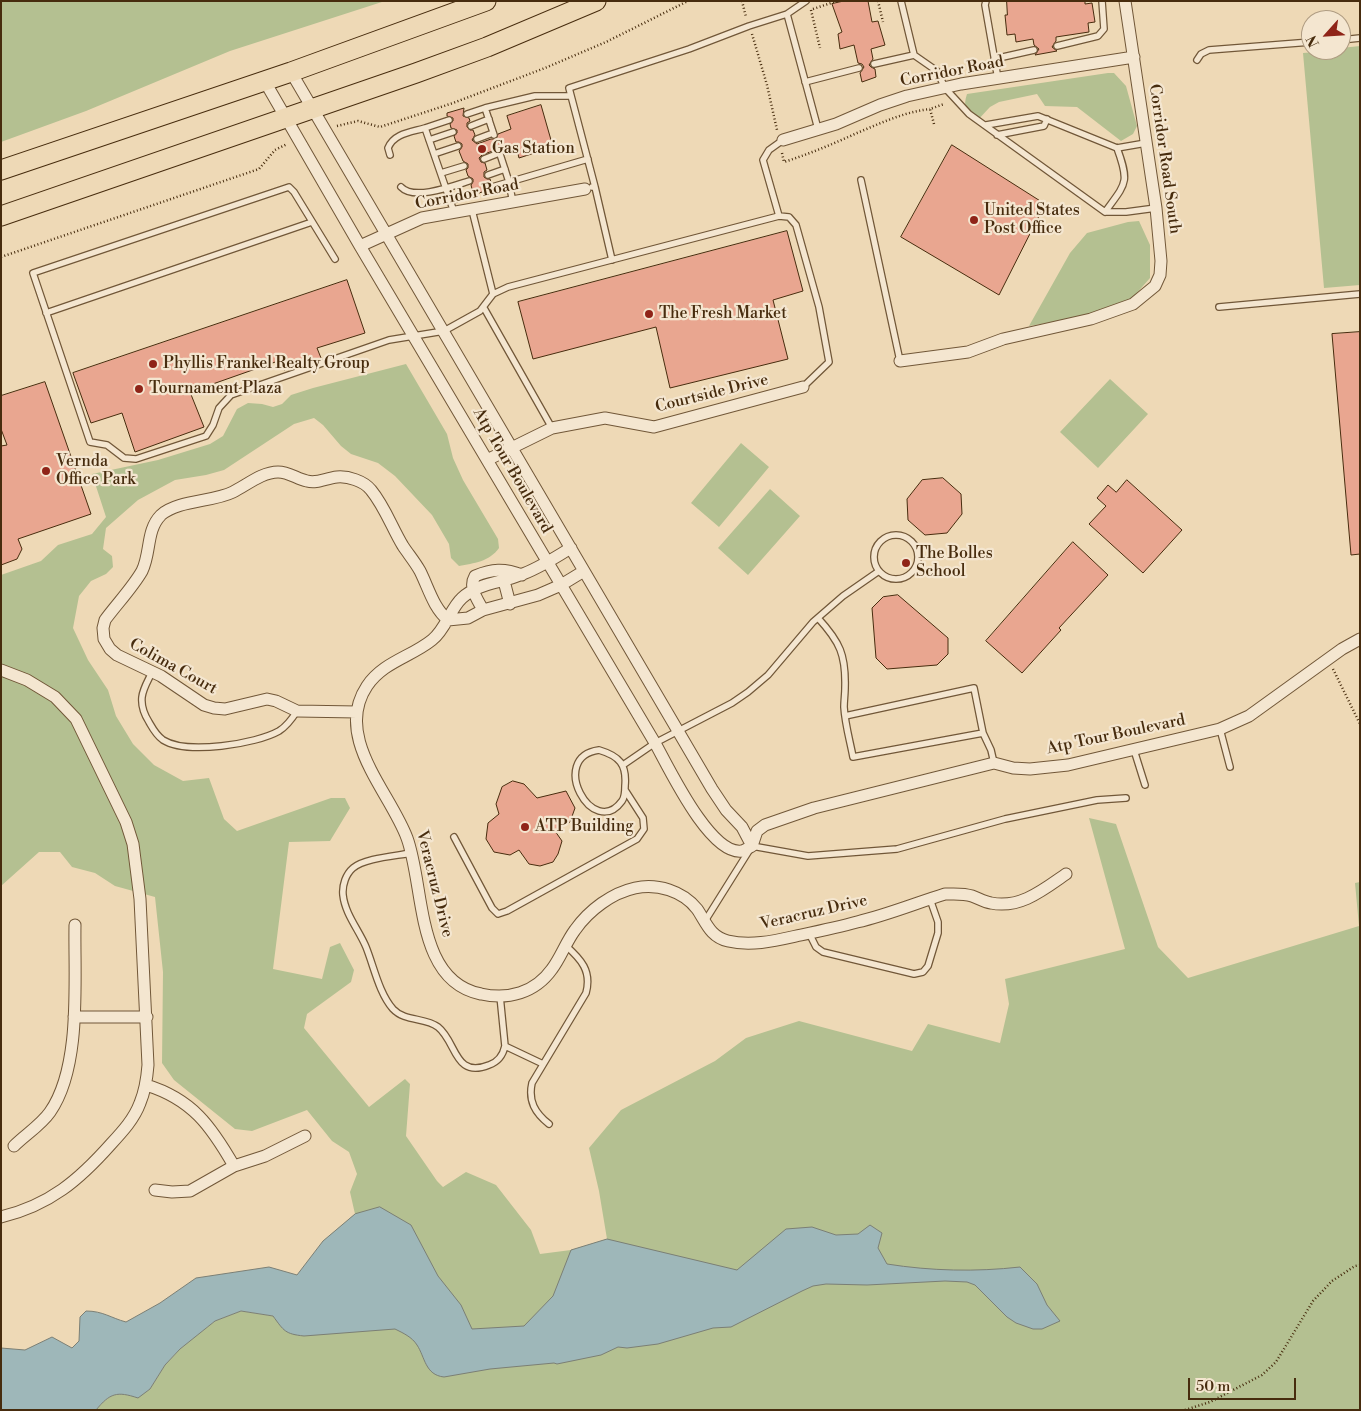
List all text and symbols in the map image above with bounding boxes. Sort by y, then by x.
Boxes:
north arrow [1301,10,1351,60]
text: N [1303,32,1324,50]
street label: Corridor Road [899,53,1005,91]
street label: Corridor Road South [1144,83,1184,235]
place label: Gas Station [492,139,575,159]
marker: Gas Station [476,143,488,155]
street label: Corridor Road [414,176,520,214]
place label: United States Post Office [984,201,1080,239]
marker: United States Post Office [968,214,980,226]
place label: The Fresh Market [659,304,787,324]
marker: The Fresh Market [643,308,655,320]
place label: Phyllis Frankel Realty Group [163,354,370,374]
marker: Phyllis Frankel Realty Group [147,358,159,370]
street label: Courtside Drive [654,371,770,417]
place label: Tournament Plaza [149,379,282,399]
marker: Tournament Plaza [133,383,145,395]
street label: Atp Tour Boulevard [468,405,556,537]
place label: Vernda Office Park [56,452,136,490]
marker: Vernda Office Park [40,465,52,477]
place label: The Bolles School [916,544,993,582]
marker: The Bolles School [900,557,912,569]
street label: Colima Court [126,635,220,699]
street label: Atp Tour Boulevard [1045,711,1187,759]
place label: ATP Building [535,817,634,837]
marker: ATP Building [519,821,531,833]
street label: Veracruz Drive [411,829,457,939]
street label: Veracruz Drive [759,891,869,935]
scale bar [1191,1368,1298,1400]
text: 50 m [1196,1377,1230,1396]

